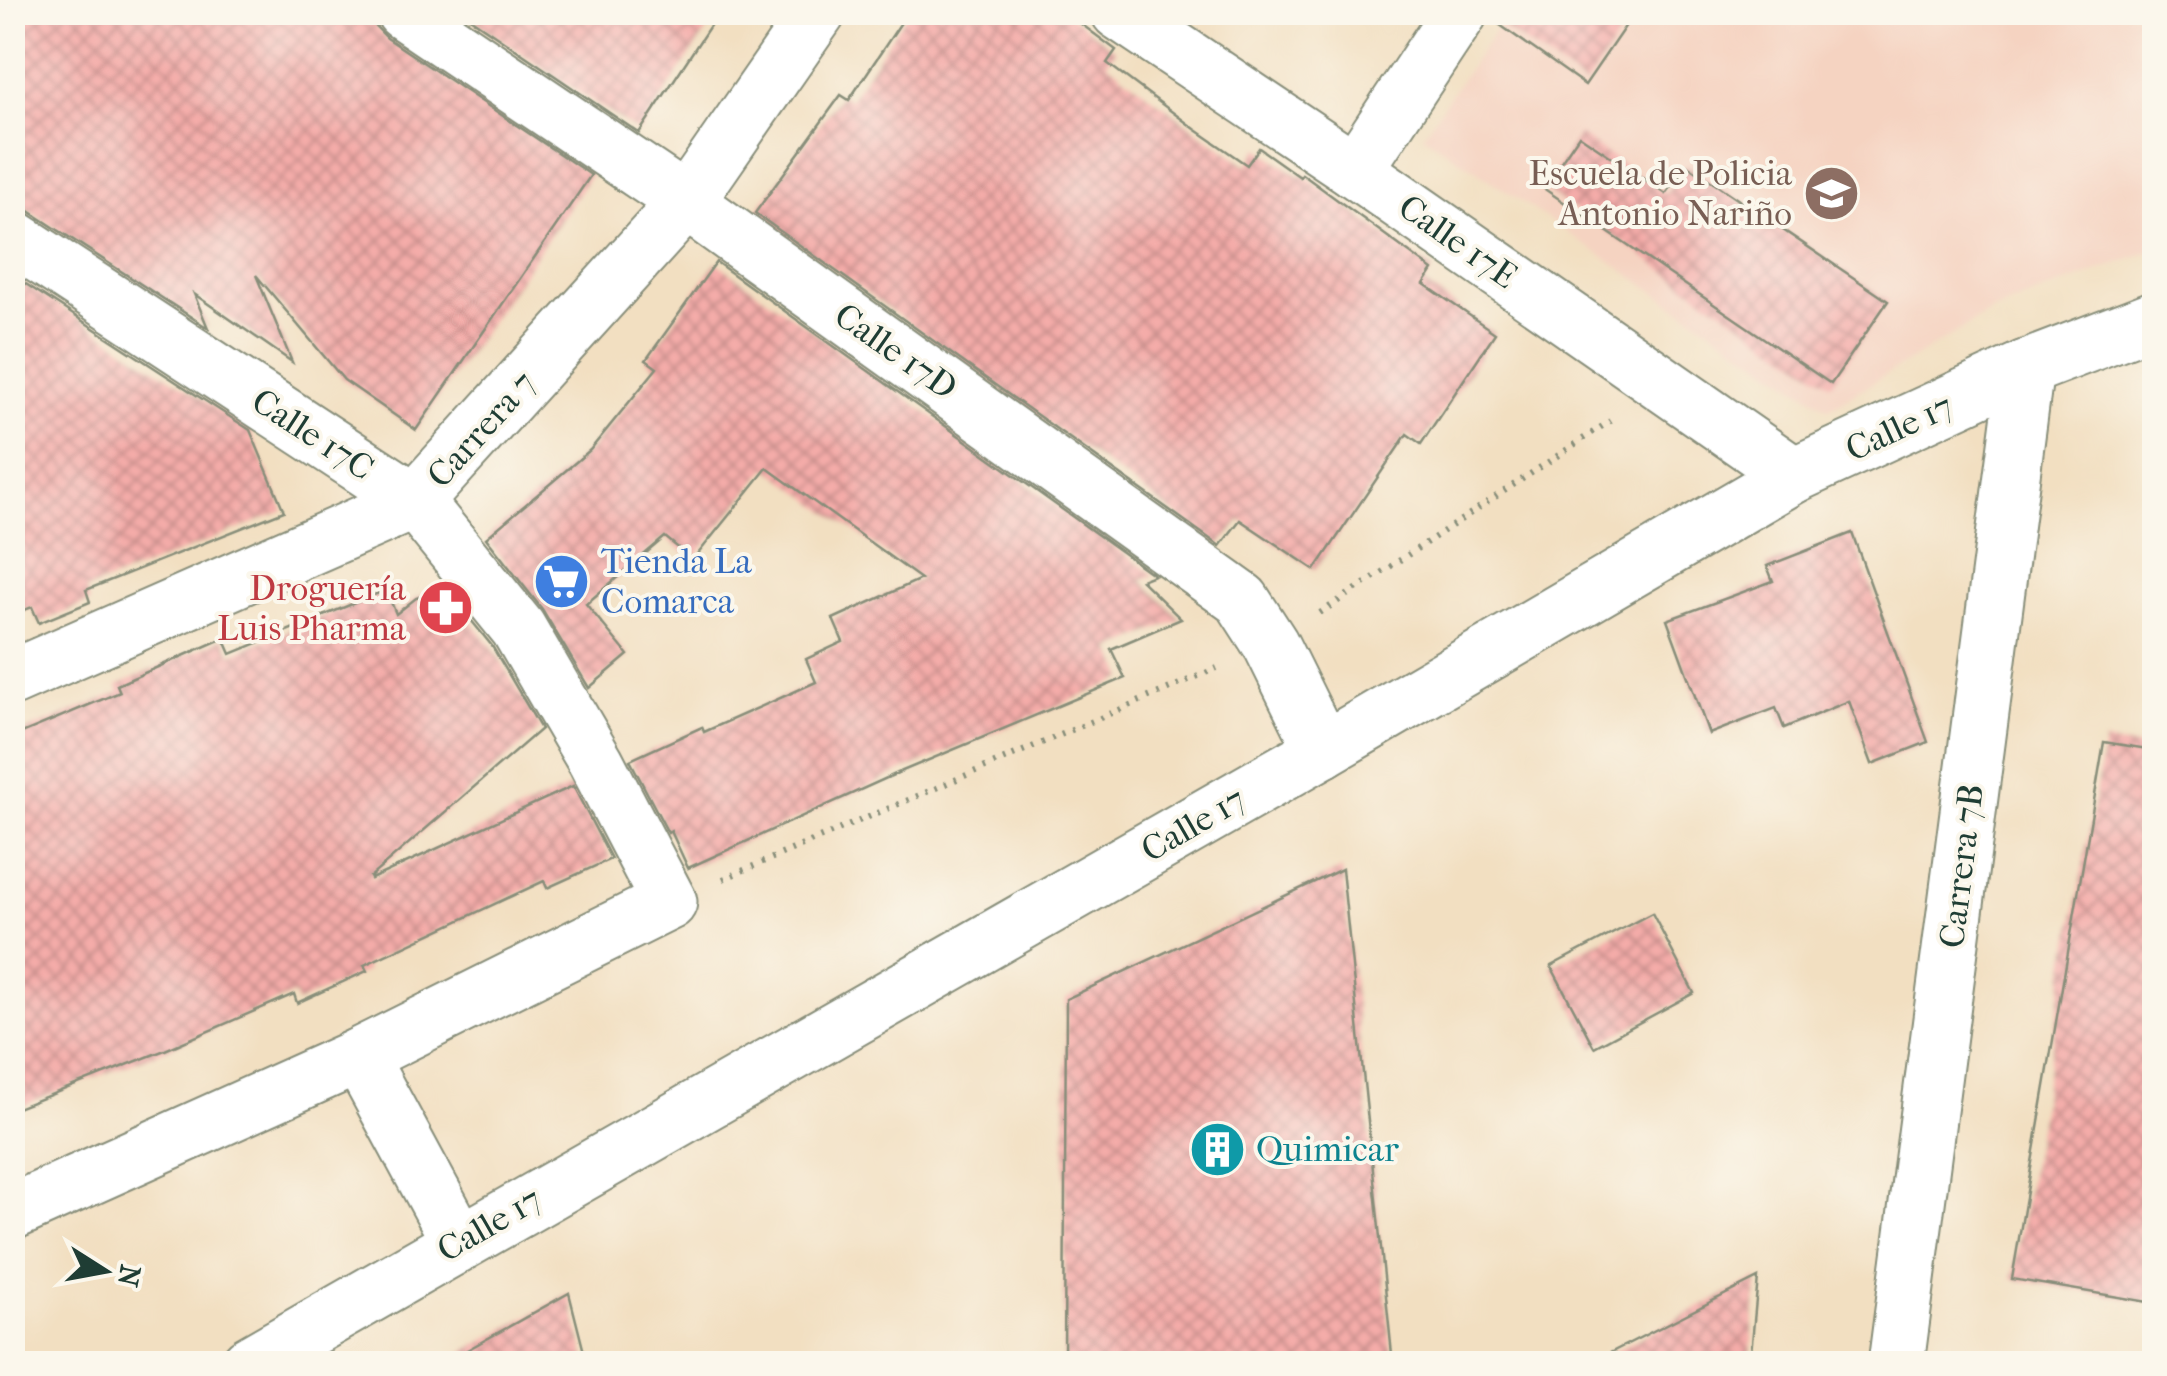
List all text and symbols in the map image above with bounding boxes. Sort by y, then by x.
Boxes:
place label: Escuela de Policia Antonio Nariño [1529,153,1793,234]
school or university icon: Escuela de Policia Antonio Nariño [1801,163,1861,223]
street label: Calle 17E [1391,186,1525,297]
street label: Calle 17D [827,295,965,408]
street label: Carrera 7 [419,363,544,496]
street label: Calle 17C [244,380,381,489]
street label: Calle 17 [1839,385,1959,470]
place label: Tienda La Comarca [601,541,752,622]
supermarket icon: Tienda La Comarca [532,551,592,611]
place label: Droguería Luis Pharma [217,568,407,649]
pharmacy icon: Droguería Luis Pharma [415,578,475,638]
street label: Calle 17 [1134,778,1252,870]
street label: Carrera 7B [1931,782,1992,950]
building icon: Quimicar [1187,1119,1247,1179]
place label: Quimicar [1256,1129,1399,1170]
street label: Calle 17 [430,1178,548,1270]
north arrow [55,1221,155,1321]
text: N [111,1262,147,1290]

